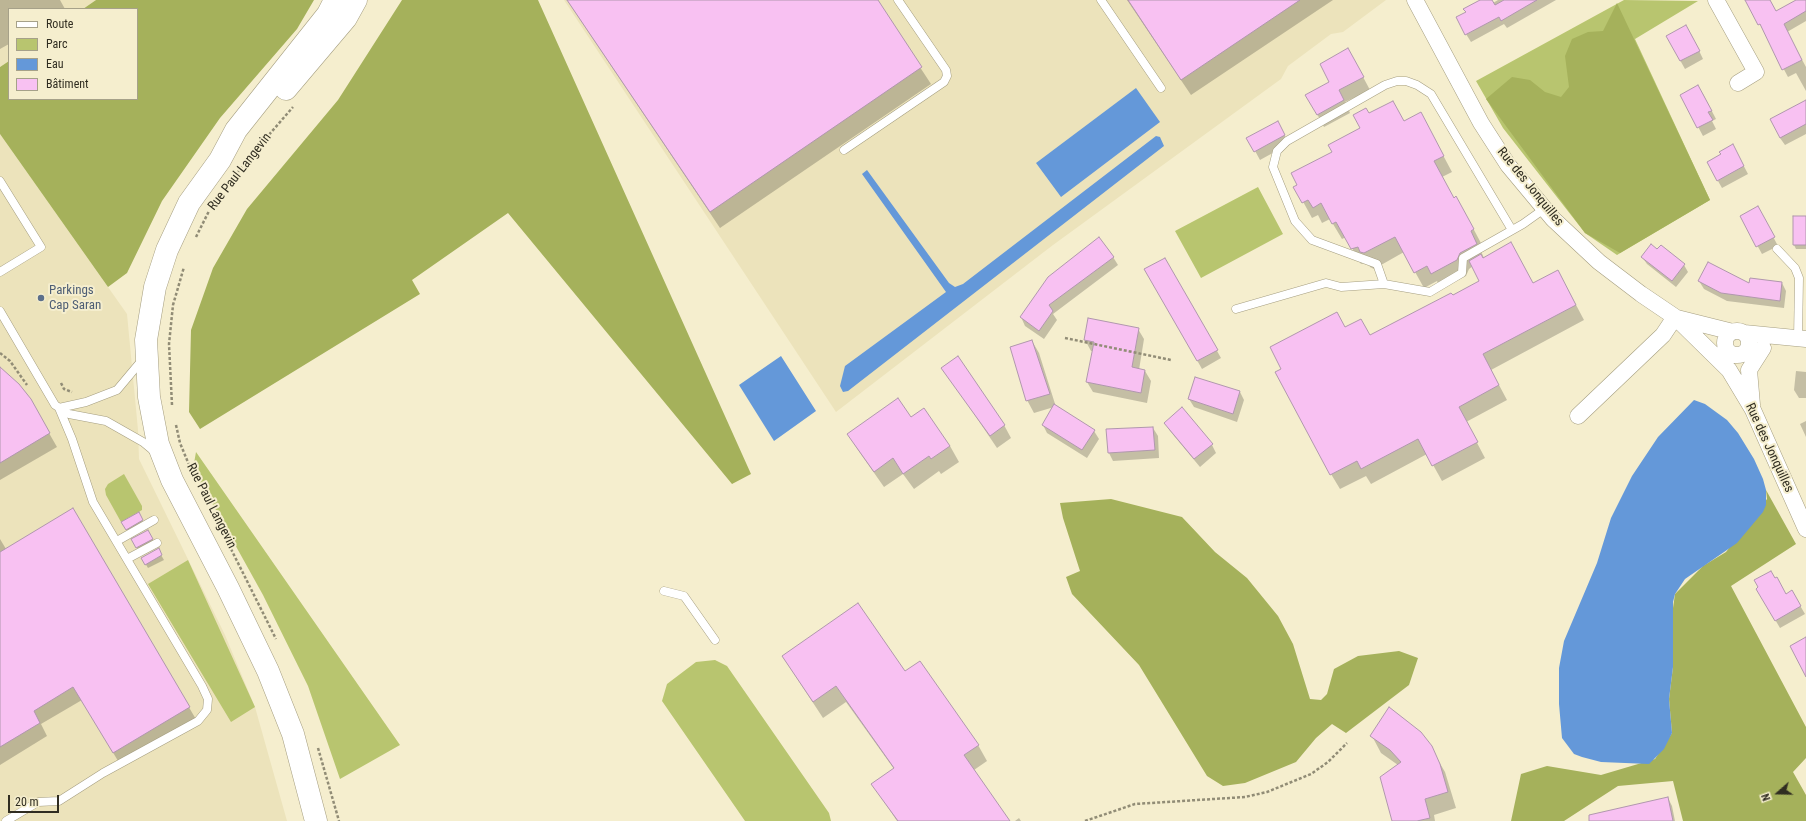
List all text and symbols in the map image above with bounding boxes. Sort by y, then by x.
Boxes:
legend [8,8,138,100]
text: Route [46,17,73,31]
text: Parc [46,37,67,51]
text: Eau [46,57,64,71]
text: Bâtiment [46,77,89,91]
street label: Rue Paul Langevin [205,130,275,214]
street label: Rue des Jonquilles [1494,145,1566,229]
place label: Parkings Cap Saran [49,283,101,314]
marker: Parkings Cap Saran [36,293,46,303]
street label: Rue des Jonquilles [1742,401,1796,495]
street label: Rue Paul Langevin [183,461,239,551]
north arrow [1758,773,1798,813]
scale bar [10,787,61,813]
text: N [1759,792,1774,803]
text: 20 m [15,795,39,809]

